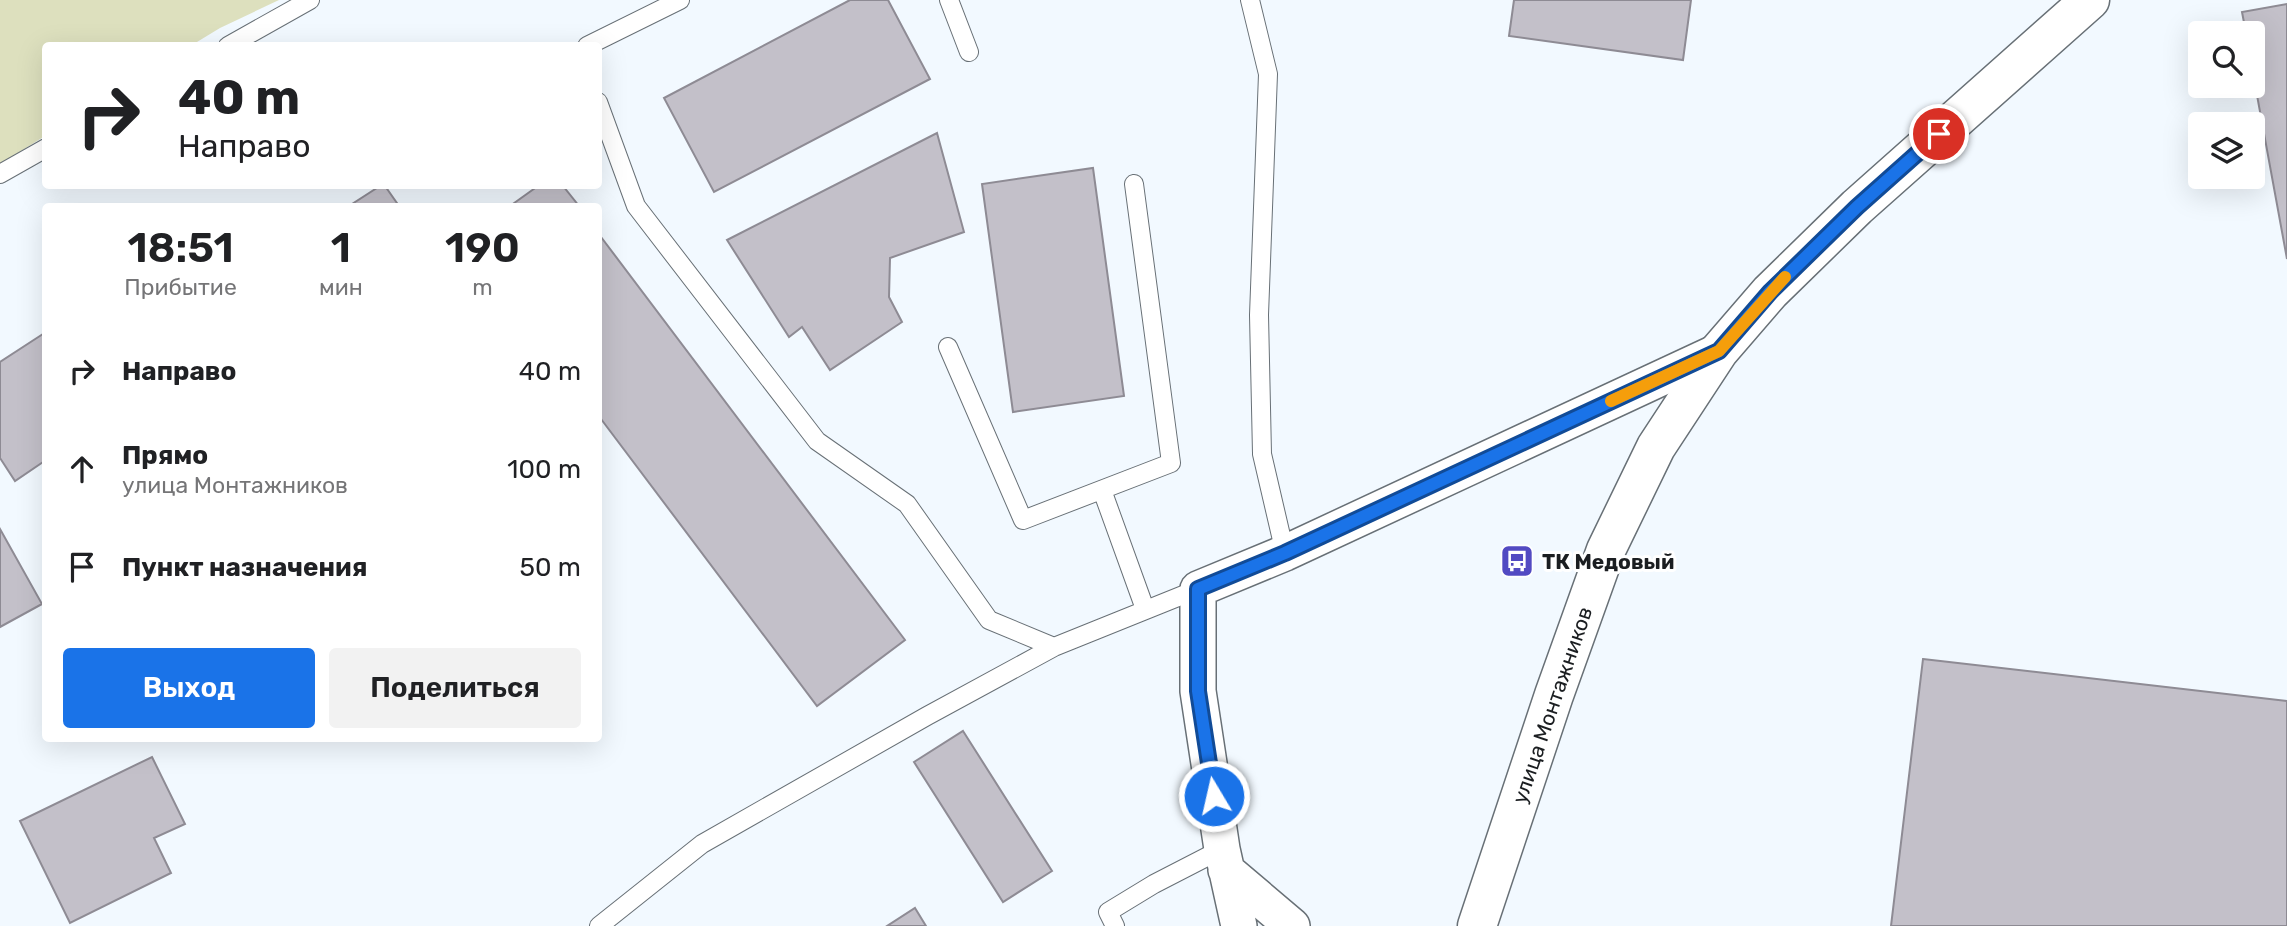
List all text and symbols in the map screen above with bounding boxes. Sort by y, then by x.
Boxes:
map controls [2188,21,2265,189]
button: search [2188,21,2265,98]
text: 40 m [178,68,300,126]
icon: right [63,70,154,161]
pin [1909,104,1969,164]
button: layers [2188,112,2265,189]
icon: arrive [1920,115,1958,153]
text: Направо [178,127,311,165]
text: 18:51 [127,223,234,273]
text: 1 [331,223,351,273]
text: 190 [445,223,520,273]
text: Прибытие [124,273,237,301]
text: мин [319,273,363,301]
text: m [472,273,493,301]
icon: right [63,352,101,390]
text: Направо [122,356,236,387]
text: 40 m [519,356,581,387]
text: Прямо [122,440,208,471]
icon: ahead [63,450,101,488]
text: 100 m [507,454,581,485]
text: улица Монтажников [122,471,348,499]
bus stop icon: ТК Медовый [1498,542,1536,580]
icon: arrive [63,548,101,586]
place label: ТК Медовый [1542,549,1674,574]
text: Пункт назначения [122,552,367,583]
text: 50 m [520,552,581,583]
street label: улица Монтажников [1507,603,1597,807]
button: Выход [63,648,315,728]
button: Поделиться [329,648,581,728]
position arrow [1177,759,1251,833]

